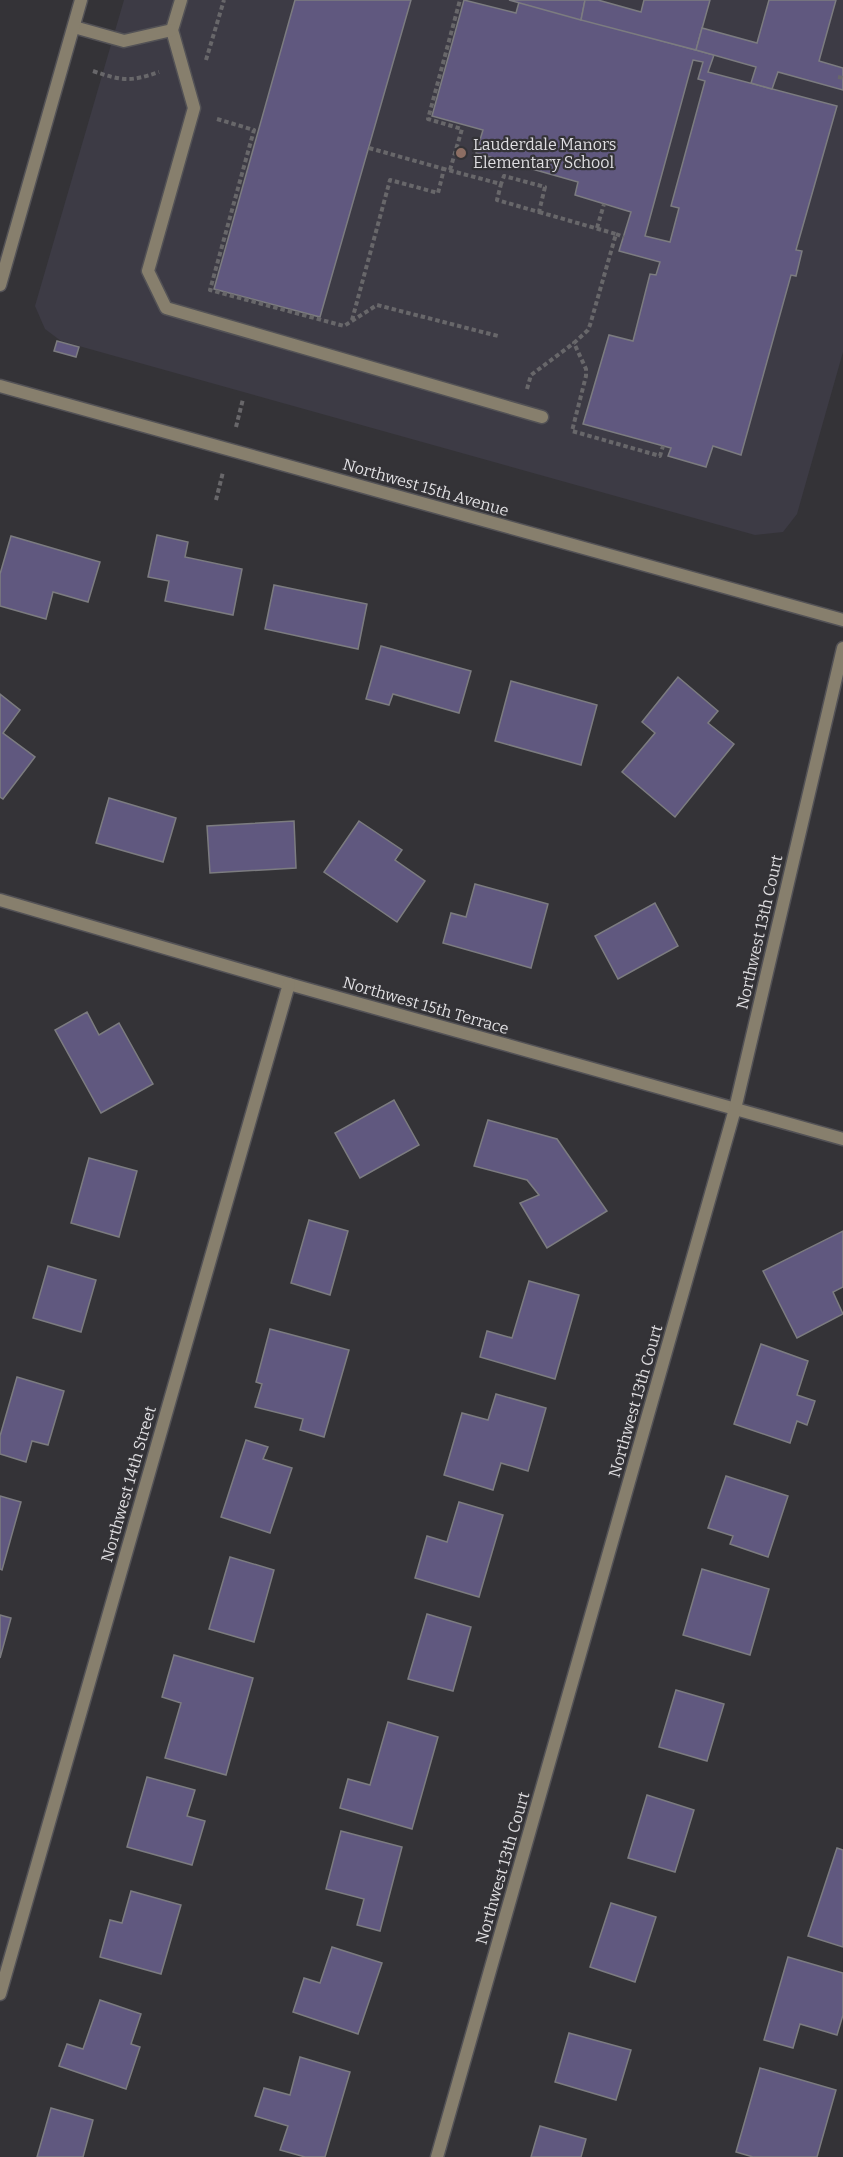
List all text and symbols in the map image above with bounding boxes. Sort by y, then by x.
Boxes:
place label: Lauderdale Manors Elementary School [473,135,616,172]
marker: Lauderdale Manors Elementary School [454,146,468,160]
street label: Northwest 15th Avenue [341,455,511,520]
street label: Northwest 13th Court [732,853,787,1011]
street label: Northwest 15th Terrace [341,973,511,1038]
street label: Northwest 13th Court [605,1322,666,1480]
street label: Northwest 14th Street [97,1404,160,1564]
street label: Northwest 13th Court [472,1789,533,1947]

